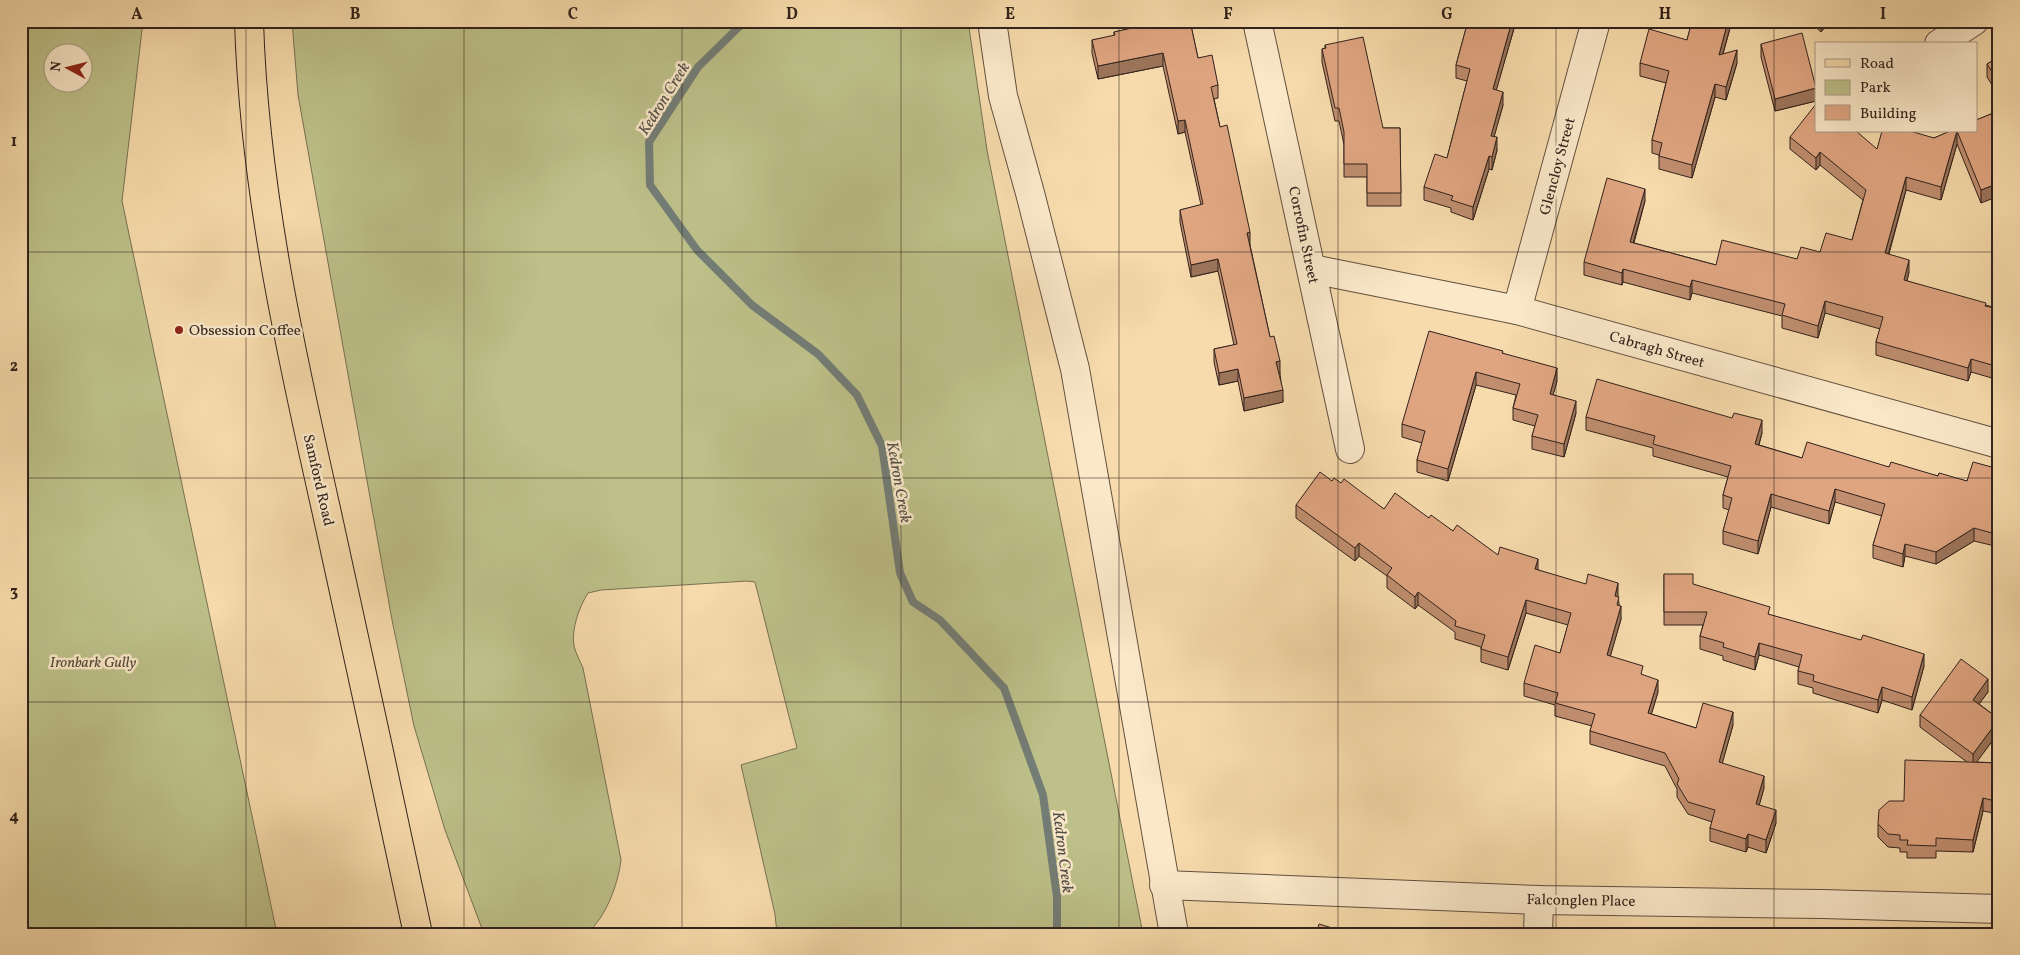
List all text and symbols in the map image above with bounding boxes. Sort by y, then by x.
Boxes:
text: A [131,4,143,26]
text: B [350,4,361,26]
text: C [568,4,578,26]
text: D [786,4,798,26]
text: E [1005,4,1015,26]
text: F [1223,4,1233,26]
text: G [1441,4,1453,26]
text: H [1659,4,1671,26]
text: I [1880,4,1886,26]
north arrow [42,42,92,92]
legend [1815,42,1978,132]
text: Road [1860,54,1894,75]
water label: Kedron Creek [634,58,696,140]
text: N [47,60,67,73]
text: Park [1860,78,1891,99]
text: Building [1860,104,1917,125]
street label: Glencloy Street [1535,115,1582,217]
text: 1 [11,131,17,153]
street label: Corrofin Street [1282,185,1323,286]
place label: Obsession Coffee [189,321,301,342]
marker: Obsession Coffee [173,324,185,336]
street label: Cabragh Street [1607,327,1707,374]
text: 2 [10,356,18,378]
street label: Samford Road [297,432,338,528]
water label: Kedron Creek [880,440,916,525]
text: 3 [10,581,18,603]
park label: Ironbark Gully [50,653,136,674]
text: 4 [9,806,19,828]
water label: Kedron Creek [1046,810,1078,895]
street label: Falconglen Place [1526,890,1636,913]

